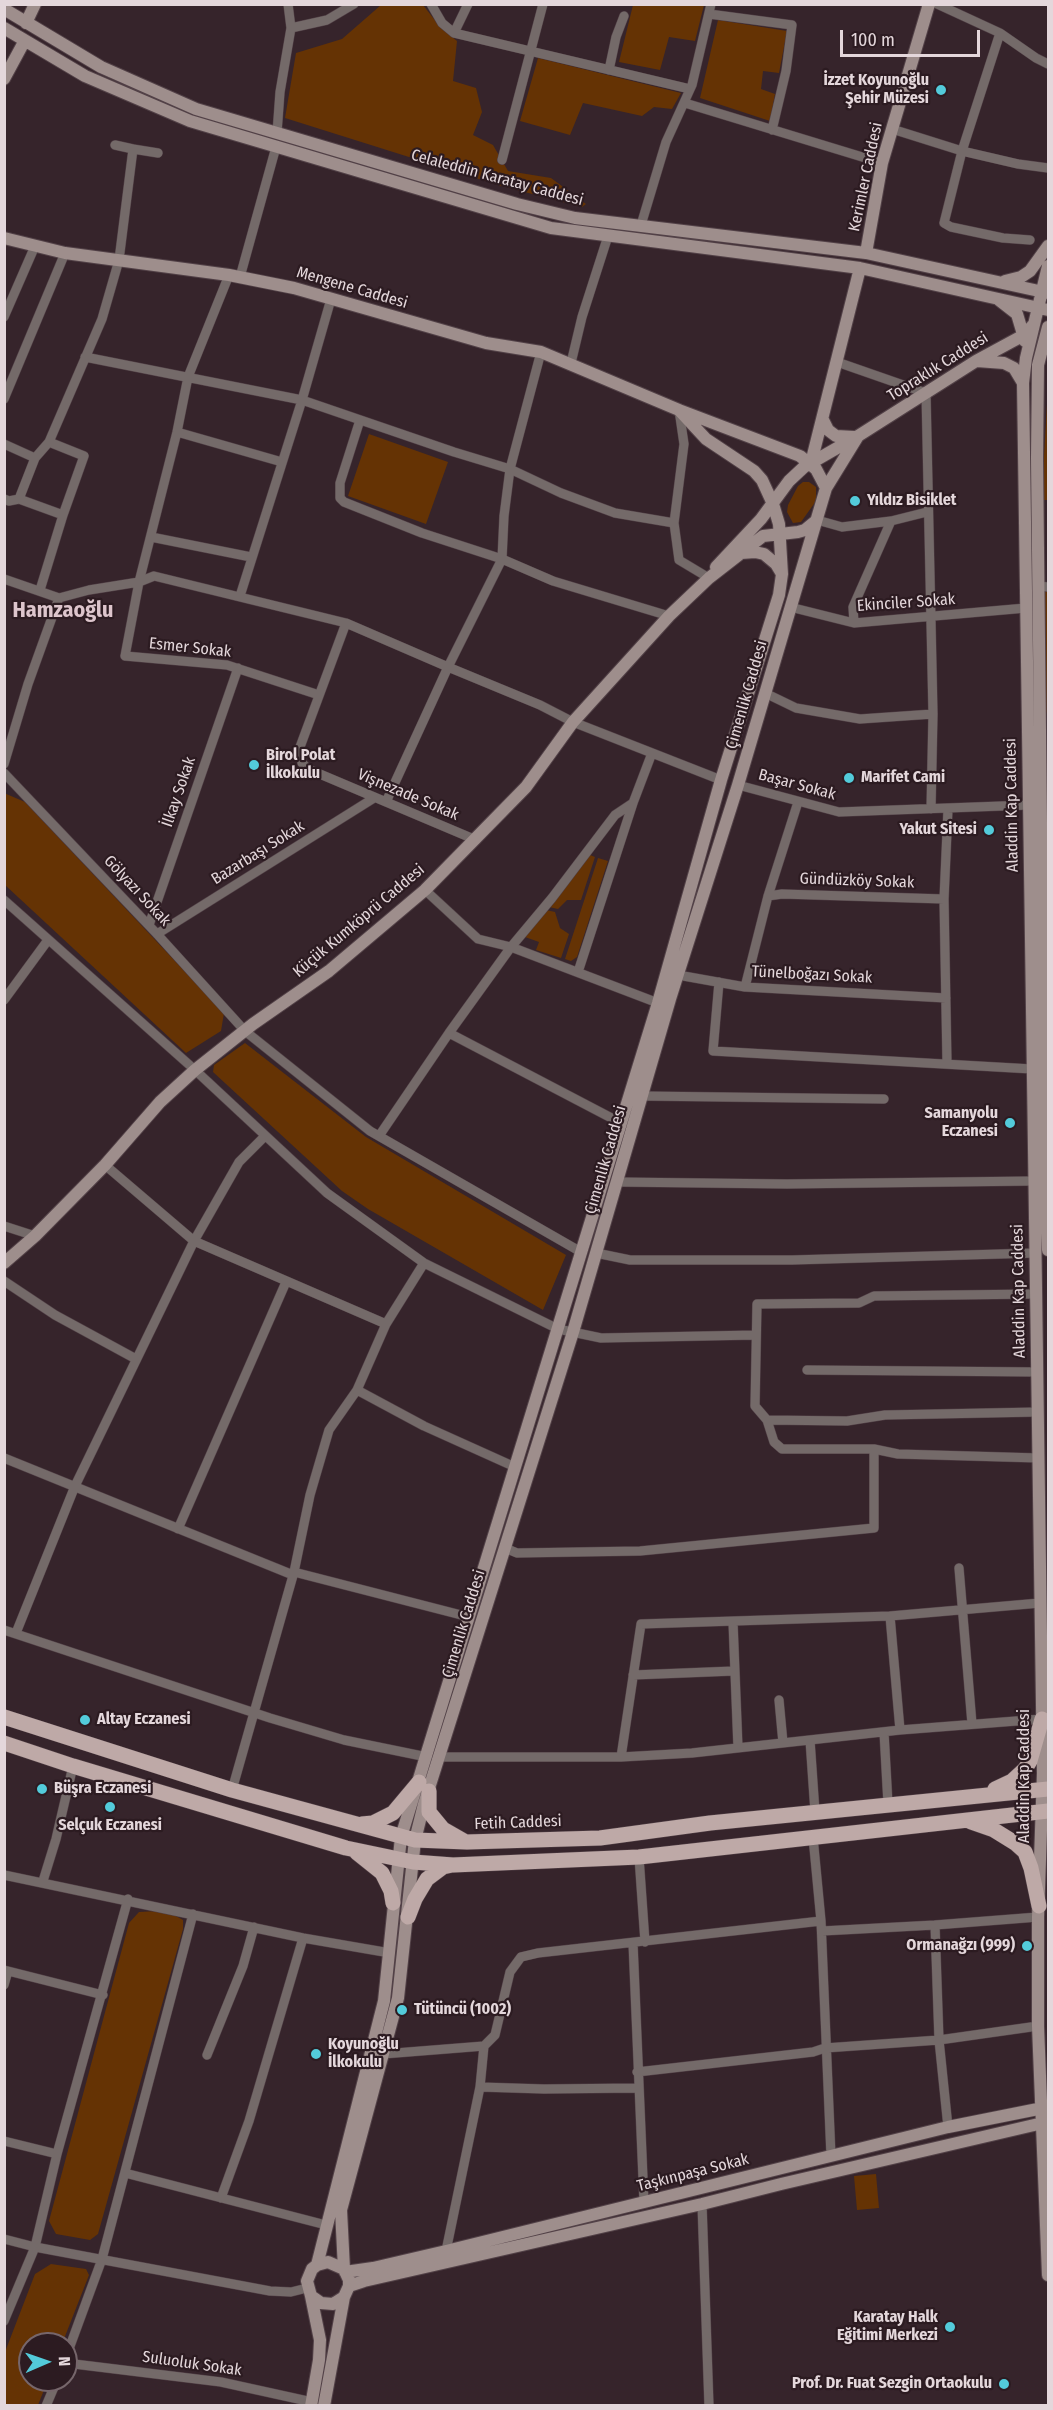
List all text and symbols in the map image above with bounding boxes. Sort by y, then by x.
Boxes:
scale bar [843,18,982,56]
text: 100 m [851,29,895,51]
place label: İzzet Koyunoğlu Şehir Müzesi [823,71,929,109]
marker: İzzet Koyunoğlu Şehir Müzesi [934,83,948,97]
street label: Kerimler Caddesi [845,121,887,233]
street label: Celaleddin Karatay Caddesi [409,146,585,210]
street label: Mengene Caddesi [294,263,410,313]
street label: Topraklık Caddesi [884,328,992,406]
place label: Yıldız Bisiklet [867,491,957,511]
marker: Yıldız Bisiklet [848,494,862,508]
street label: Ekinciler Sokak [856,590,956,616]
district label: Hamzaoğlu [13,598,113,624]
street label: Esmer Sokak [148,634,232,662]
street label: Çimenlik Caddesi [722,639,772,751]
street label: Aladdin Kap Caddesi [1001,738,1023,872]
place label: Birol Polat İlkokulu [266,746,335,784]
street label: İlkay Sokak [158,754,200,830]
marker: Birol Polat İlkokulu [247,758,261,772]
street label: Vişnezade Sokak [354,765,462,825]
street label: Başar Sokak [756,765,838,805]
place label: Marifet Cami [861,768,945,788]
marker: Marifet Cami [842,771,856,785]
street label: Bazarbaşı Sokak [208,817,308,889]
place label: Yakut Sitesi [899,820,977,840]
marker: Yakut Sitesi [982,823,996,837]
street label: Gölyazı Sokak [100,852,174,930]
street label: Küçük Kumköprü Caddesi [289,860,429,982]
street label: Gündüzköy Sokak [799,869,915,893]
street label: Tünelboğazı Sokak [751,962,873,988]
street label: Çimenlik Caddesi [581,1104,631,1216]
place label: Samanyolu Eczanesi [925,1104,998,1142]
marker: Samanyolu Eczanesi [1003,1116,1017,1130]
street label: Aladdin Kap Caddesi [1008,1224,1030,1358]
street label: Çimenlik Caddesi [438,1568,490,1680]
street label: Aladdin Kap Caddesi [1015,1709,1035,1843]
place label: Altay Eczanesi [97,1710,191,1730]
marker: Altay Eczanesi [78,1713,92,1727]
place label: Büşra Eczanesi [54,1779,151,1799]
marker: Büşra Eczanesi [35,1782,49,1796]
marker: Selçuk Eczanesi [103,1800,117,1814]
street label: Fetih Caddesi [474,1812,562,1834]
place label: Selçuk Eczanesi [58,1816,162,1836]
place label: Ormanağzı (999) [906,1936,1015,1956]
marker: Ormanağzı (999) [1020,1939,1034,1953]
place label: Tütüncü (1002) [414,2000,511,2020]
marker: Tütüncü (1002) [395,2003,409,2017]
place label: Koyunoğlu İlkokulu [328,2035,399,2073]
marker: Koyunoğlu İlkokulu [309,2047,323,2061]
street label: Taşkınpaşa Sokak [635,2150,751,2196]
place label: Karatay Halk Eğitimi Merkezi [837,2308,938,2346]
marker: Karatay Halk Eğitimi Merkezi [943,2320,957,2334]
north arrow [18,2332,78,2392]
street label: Suluoluk Sokak [141,2348,243,2380]
text: N [55,2356,74,2367]
place label: Prof. Dr. Fuat Sezgin Ortaokulu [792,2374,992,2394]
marker: Prof. Dr. Fuat Sezgin Ortaokulu [997,2377,1011,2391]

